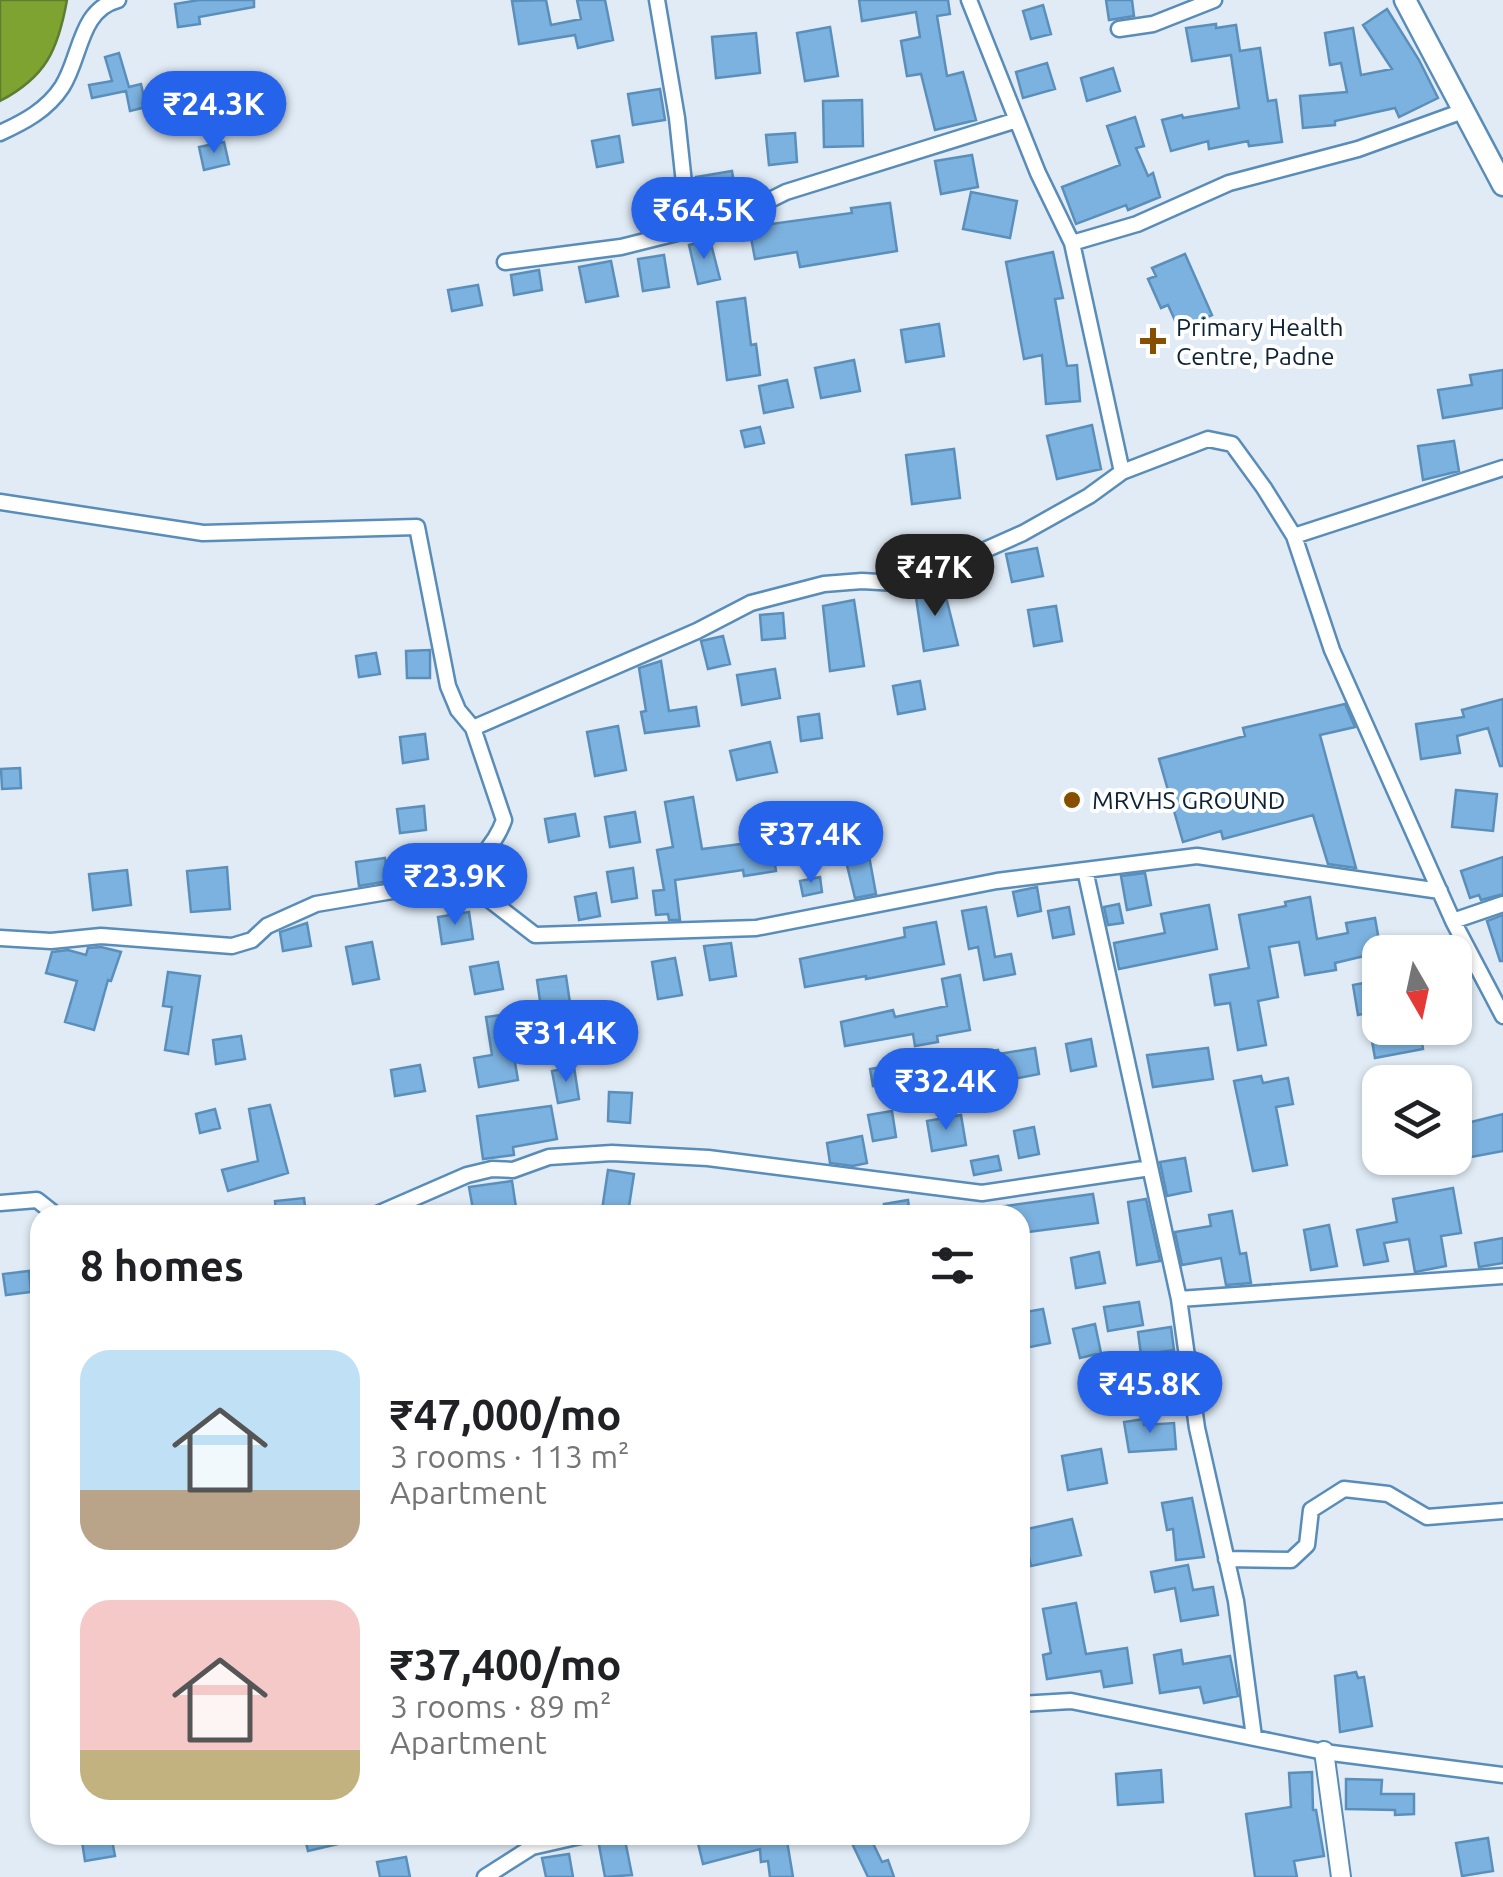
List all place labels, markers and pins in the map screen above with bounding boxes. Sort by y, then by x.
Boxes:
pin: ₹24.3K [133,71,295,156]
pin: ₹64.5K [623,177,785,262]
place label: Primary Health Centre, Padne [1176,313,1343,370]
marker: Primary Health Centre, Padne [1140,328,1166,354]
pin: ₹47K [876,534,994,619]
place label: MRVHS GROUND [1092,786,1286,814]
marker: MRVHS GROUND [1061,789,1083,811]
pin: ₹37.4K [730,801,892,886]
pin: ₹23.9K [374,843,536,928]
pin: ₹31.4K [485,1000,647,1085]
pin: ₹32.4K [865,1048,1027,1133]
pin: ₹45.8K [1069,1351,1231,1436]

